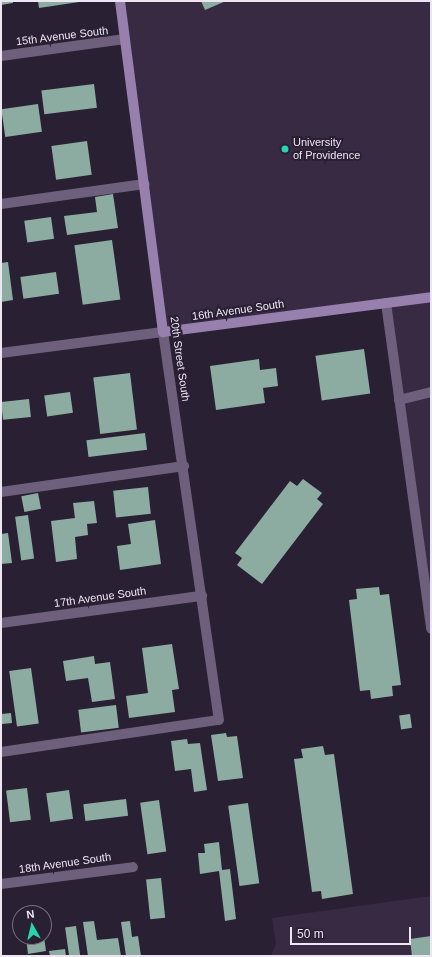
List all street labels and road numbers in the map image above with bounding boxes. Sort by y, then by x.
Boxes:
street label: 15th Avenue South [15,24,109,48]
street label: 16th Avenue South [191,297,285,323]
street label: 20th Street South [168,316,192,402]
street label: 17th Avenue South [53,584,147,610]
street label: 18th Avenue South [18,850,112,876]

